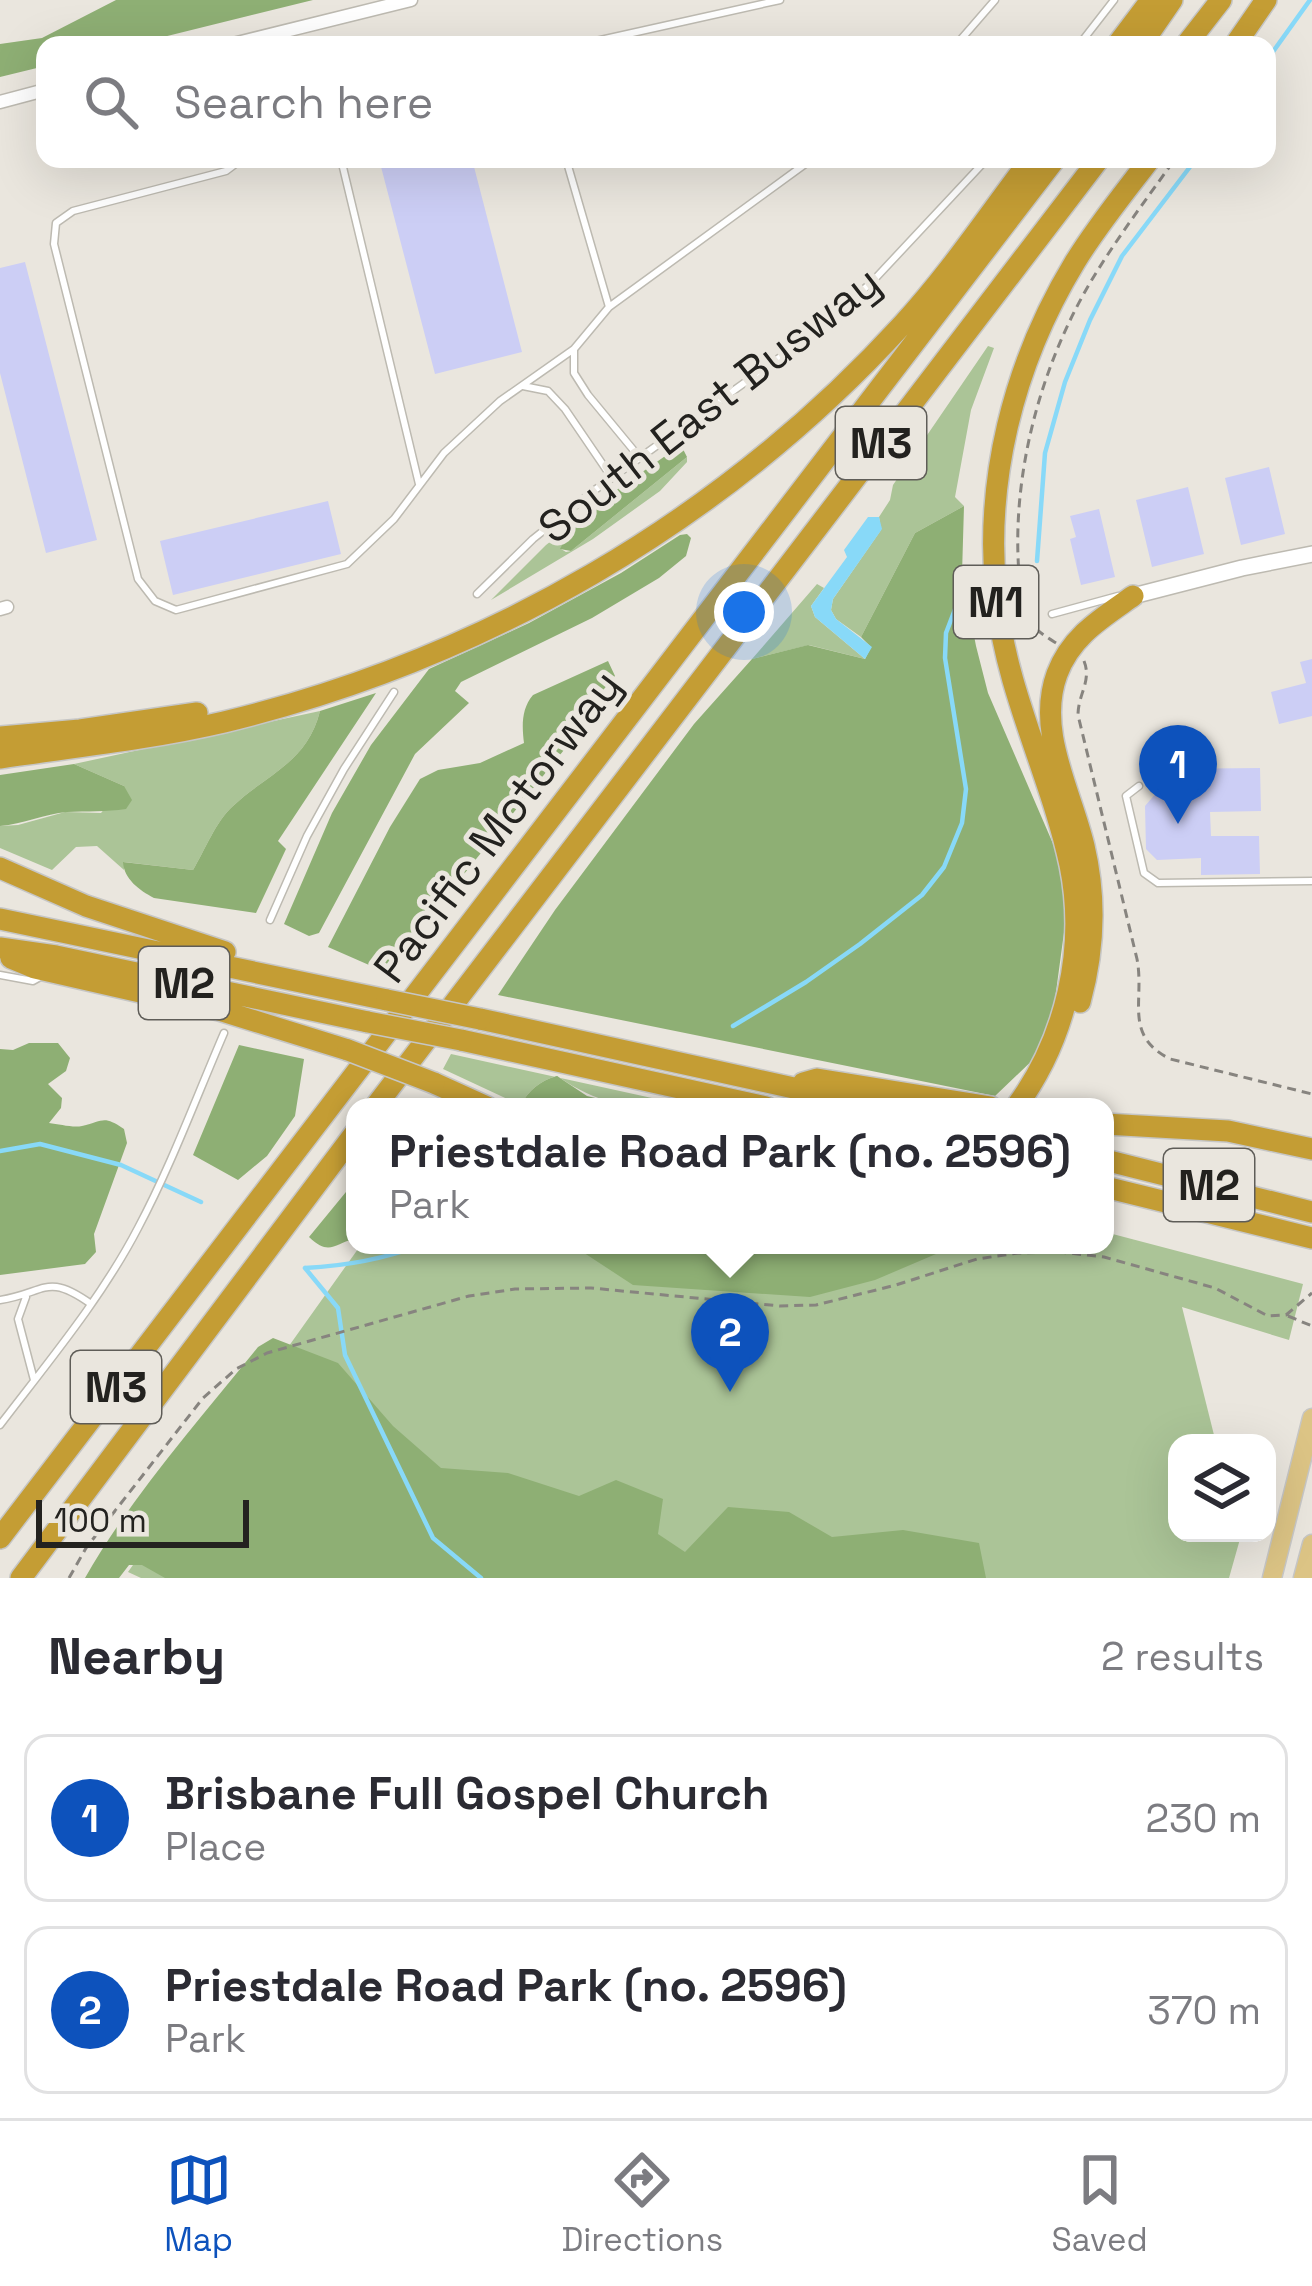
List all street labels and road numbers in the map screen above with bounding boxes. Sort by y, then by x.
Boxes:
street label: South East Busway [527,253,892,556]
road number: M3 [836,407,926,479]
road number: M1 [954,566,1038,638]
street label: Pacific Motorway [361,659,634,994]
road number: M2 [139,947,229,1019]
road number: M2 [1164,1149,1254,1221]
road number: M3 [71,1351,161,1423]

